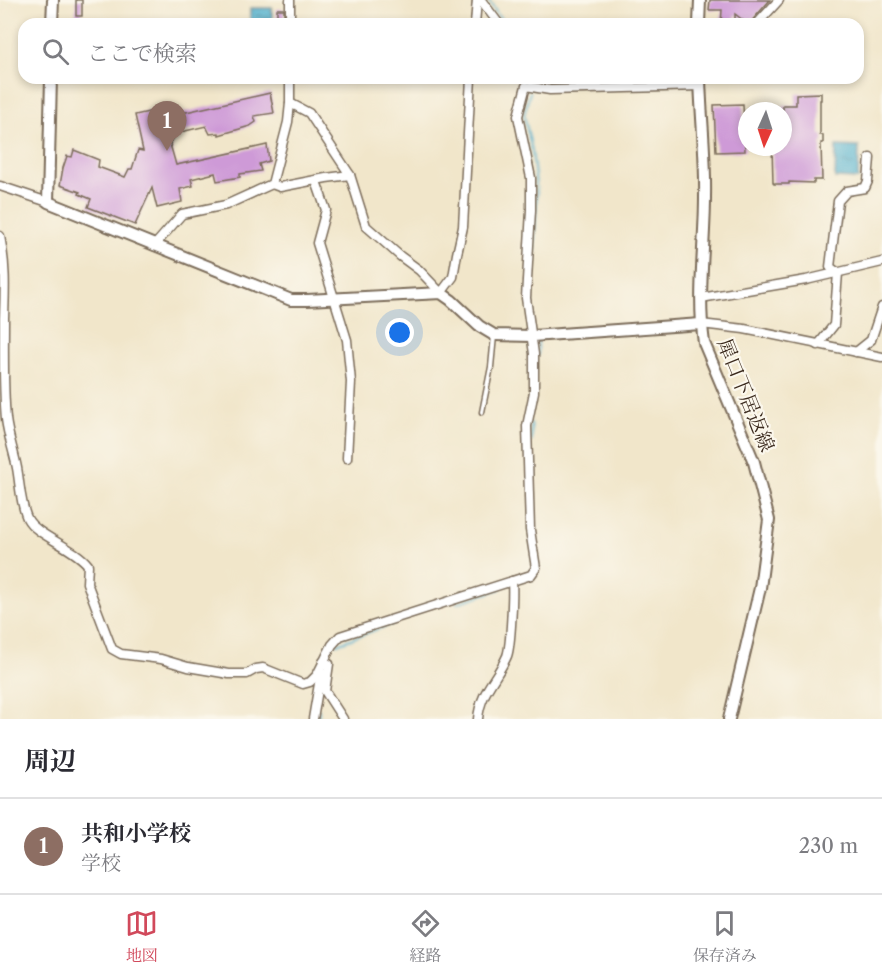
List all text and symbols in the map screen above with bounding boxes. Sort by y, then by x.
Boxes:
search box [18,18,864,84]
icon: search [39,35,72,68]
text: ここで検索 [87,40,197,67]
pin: 1 [148,102,186,151]
north arrow [738,102,792,156]
your location [385,318,414,347]
street label: 犀口下居返線 [712,335,780,455]
text: 周辺 [24,745,76,777]
text: 共和小学校 [81,820,191,847]
text: 1 [39,834,48,858]
text: 230 m [799,834,858,858]
text: 学校 [81,851,121,875]
tab: 地図 [125,907,158,966]
tab: 経路 [409,907,442,966]
tab: 保存済み [693,907,757,966]

